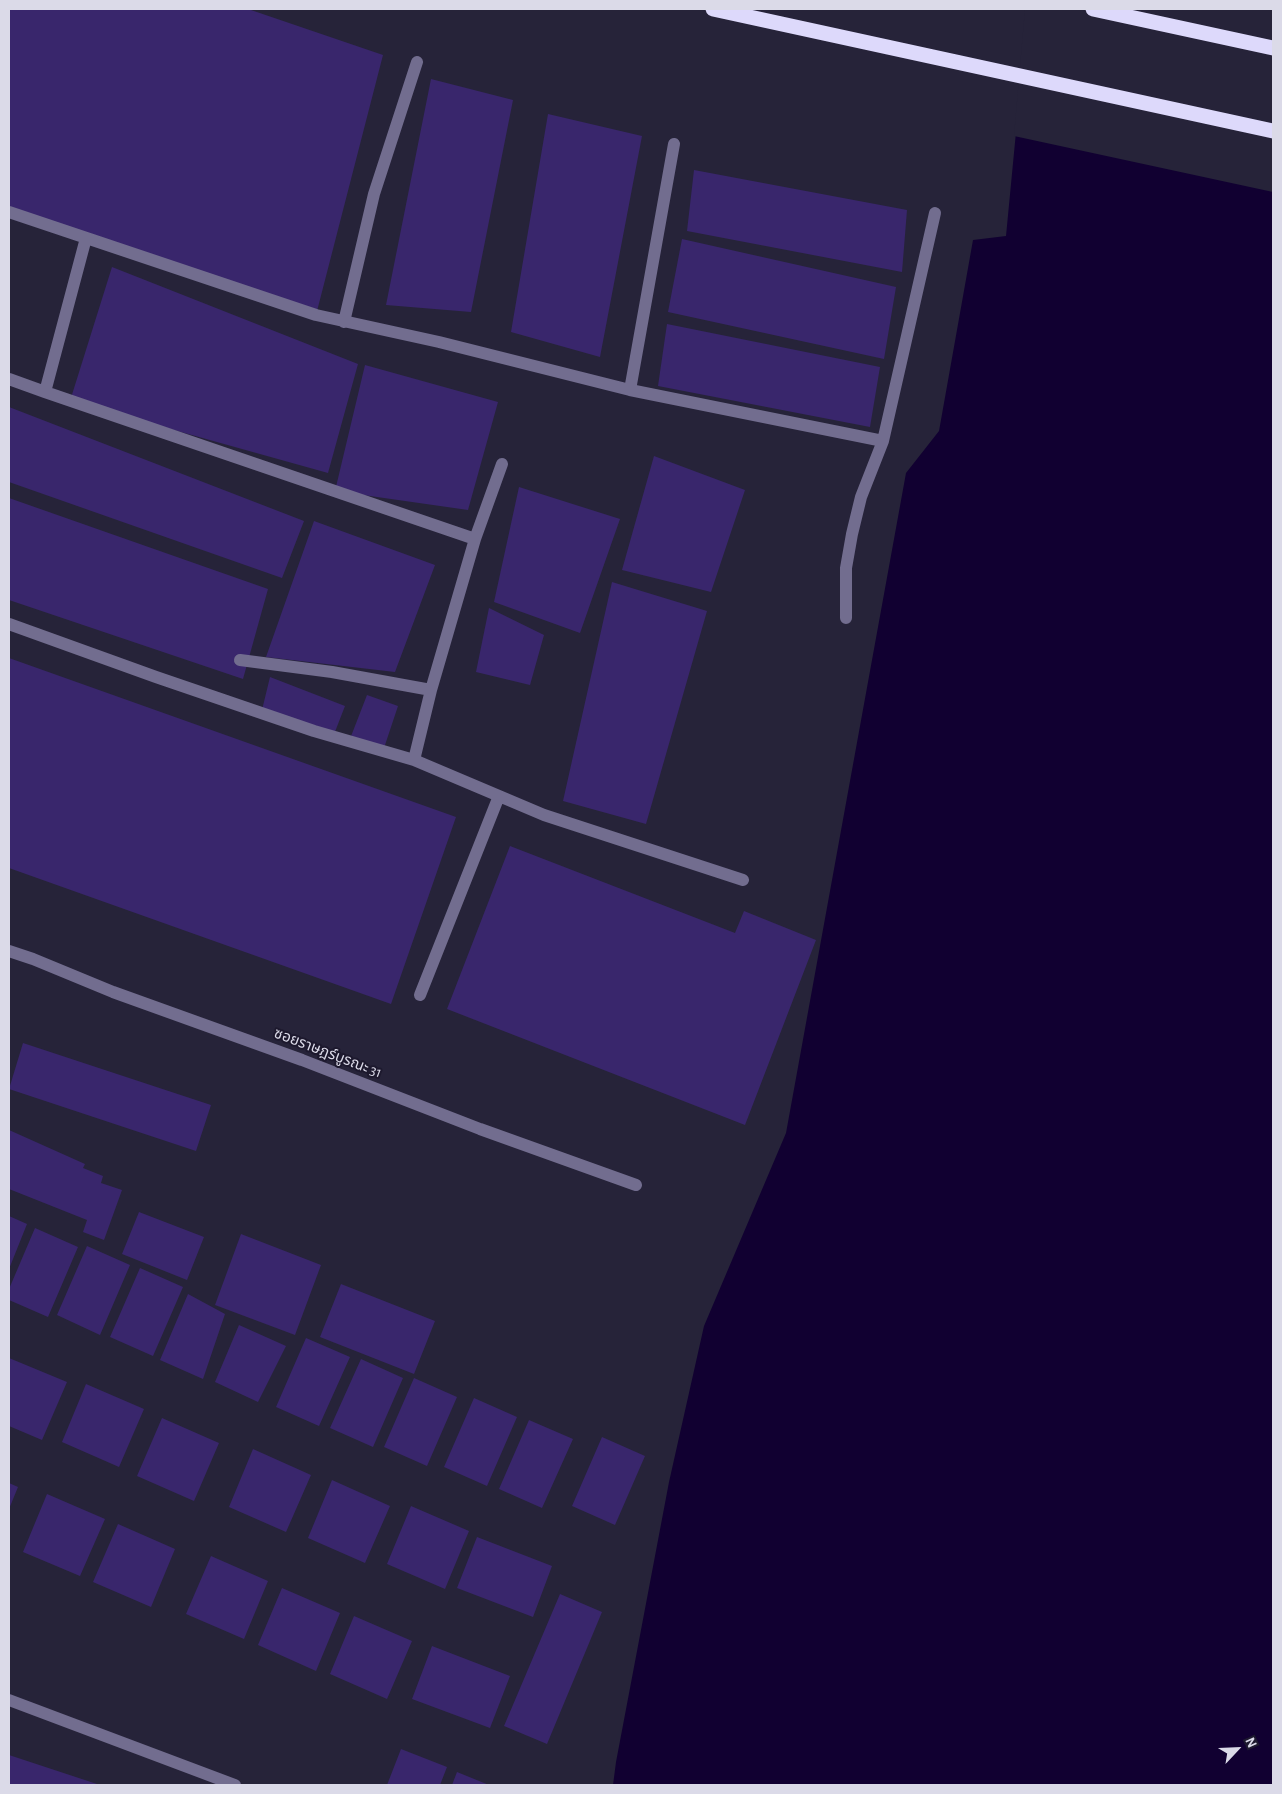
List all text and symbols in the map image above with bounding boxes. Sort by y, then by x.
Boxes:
street label: ซอยราษฎร์บูรณะ 31 [271,1024,385,1082]
north arrow [1212,1724,1262,1774]
text: N [1242,1735,1259,1750]

